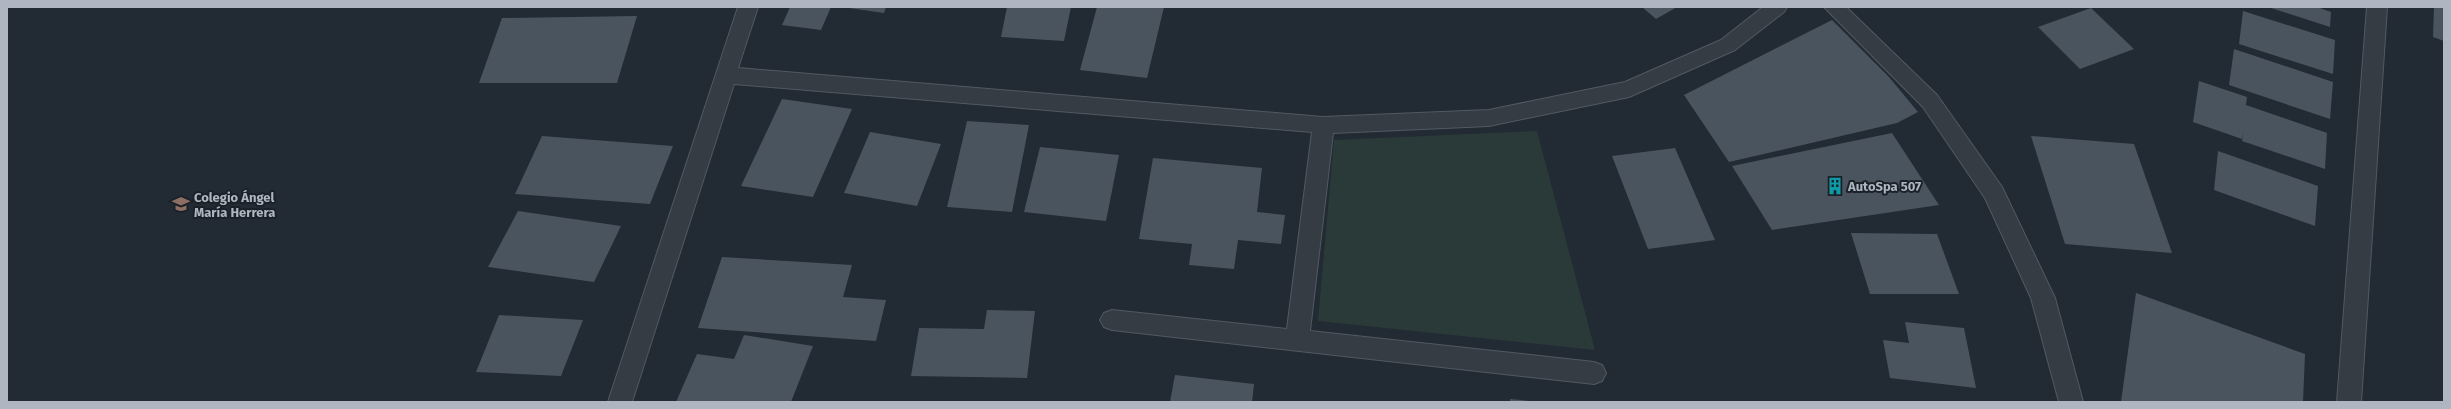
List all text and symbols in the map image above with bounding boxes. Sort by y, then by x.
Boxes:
building icon: AutoSpa 507 [1825,176,1845,196]
place label: AutoSpa 507 [1847,179,1921,194]
place label: Colegio Ángel María Herrera [194,189,275,220]
school or university icon: Colegio Ángel María Herrera [171,194,191,214]

